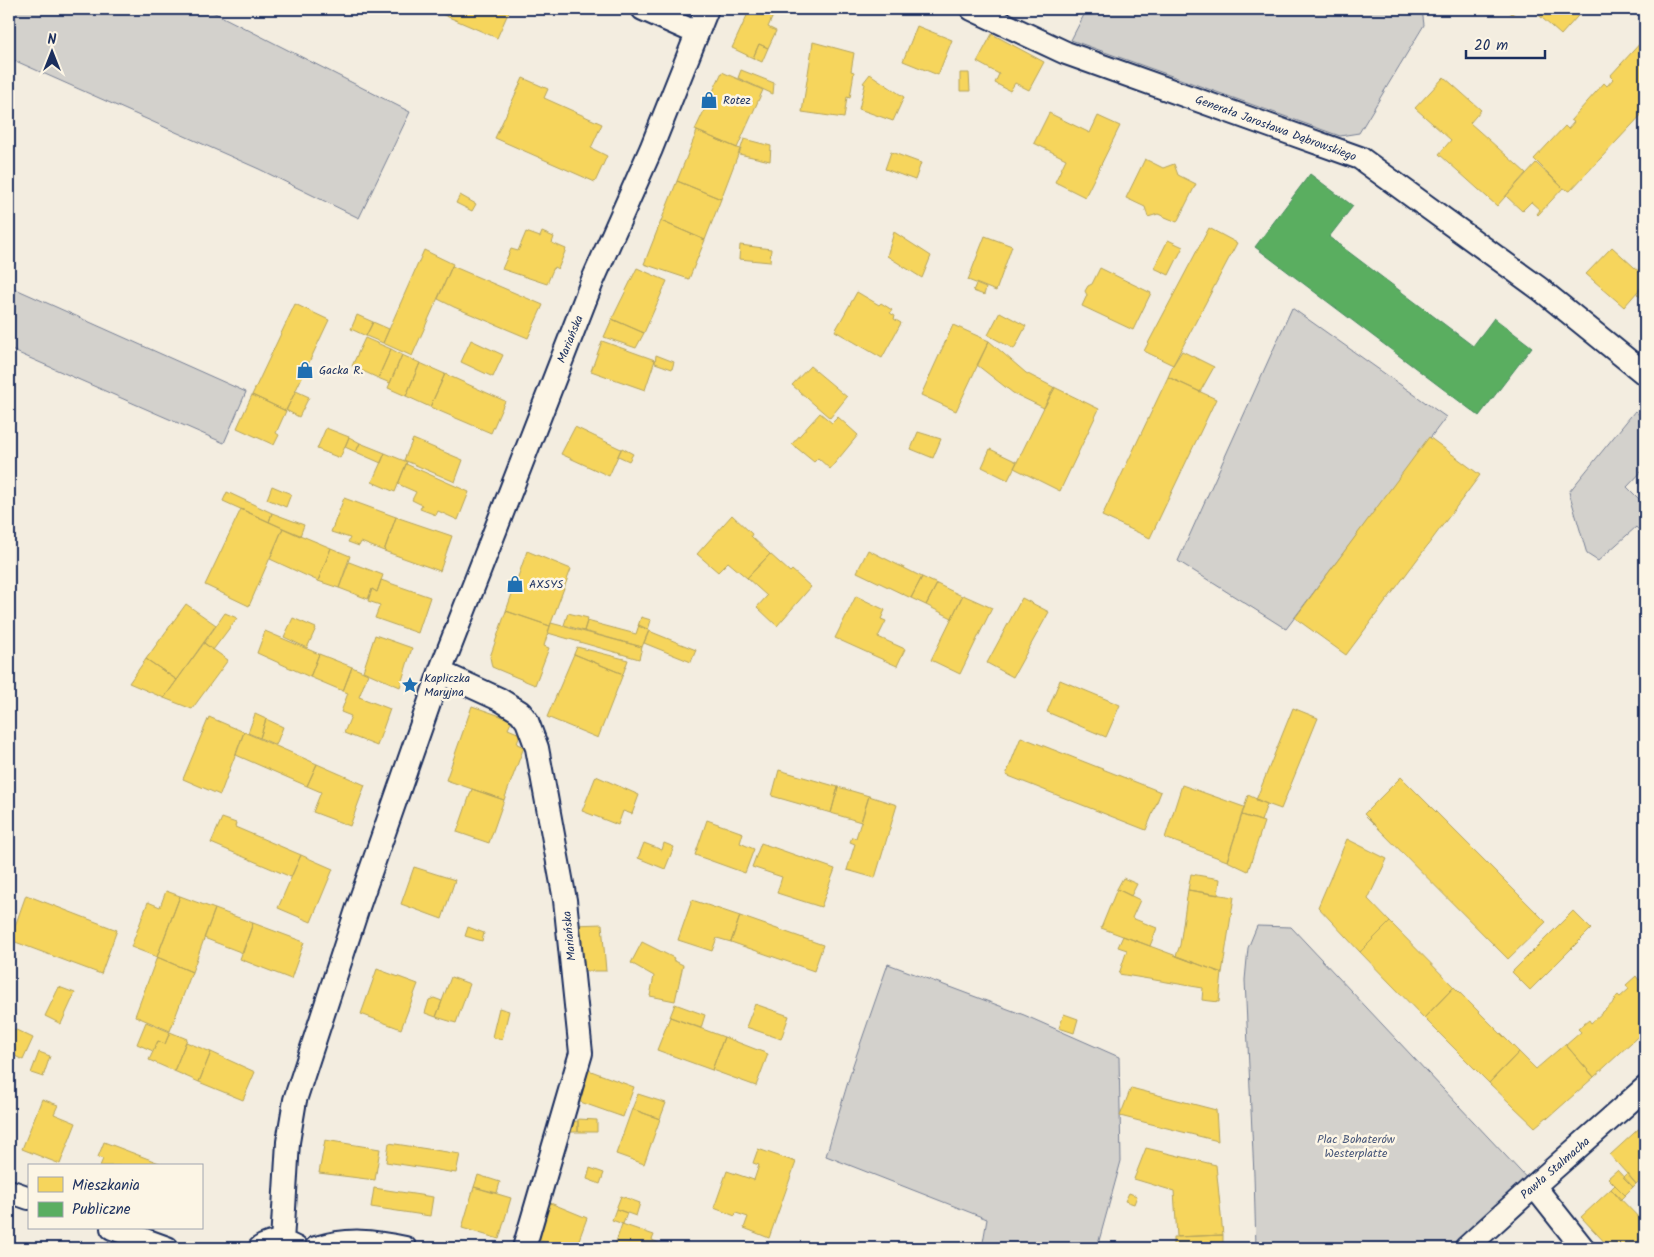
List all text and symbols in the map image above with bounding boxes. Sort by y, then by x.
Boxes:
north arrow [28,28,78,78]
scale bar [1466,28,1545,60]
text: N [48,29,57,51]
text: 20 m [1474,34,1508,58]
shop icon: Rotez [699,90,719,110]
street label: Generała Jarosława Dąbrowskiego [1192,90,1359,167]
place label: Rotez [723,91,751,110]
street label: Mariańska [552,312,589,366]
shop icon: Gacka R. [295,360,315,380]
place label: Gacka R. [319,361,363,380]
shop icon: AXSYS [505,574,525,594]
place label: AXSYS [529,575,564,594]
place label: Kapliczka Maryjna [424,669,471,702]
place icon: Kapliczka Maryjna [400,675,420,695]
street label: Mariańska [557,910,582,962]
park label: Plac Bohaterów Westerplatte [1317,1130,1396,1163]
street label: Pawła Stalmacha [1516,1132,1595,1204]
legend [28,1164,202,1230]
text: Mieszkania [72,1174,140,1198]
text: Publiczne [72,1198,131,1222]

